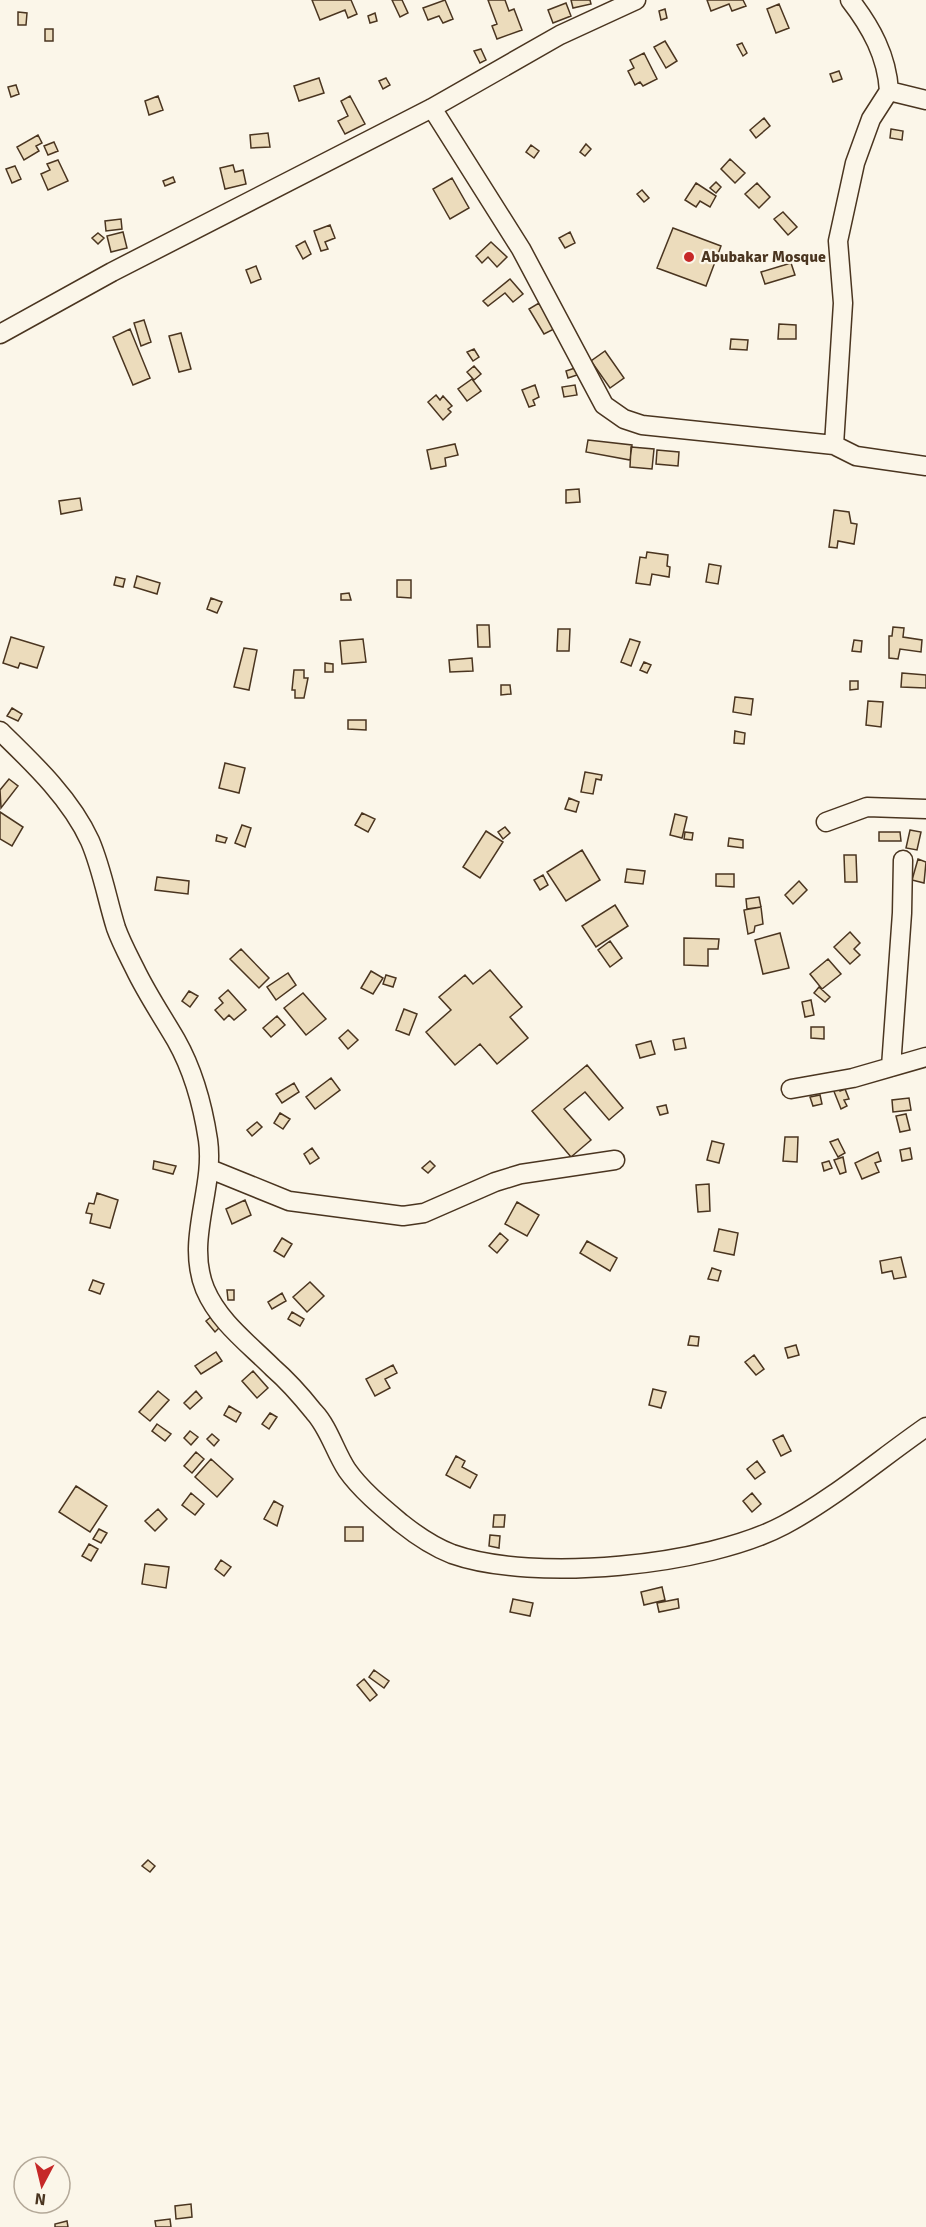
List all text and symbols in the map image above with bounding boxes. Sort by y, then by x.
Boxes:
place label: Abubakar Mosque [701,247,826,267]
marker: Abubakar Mosque [682,250,696,264]
north arrow [12,2155,72,2215]
text: N [34,2188,47,2209]

